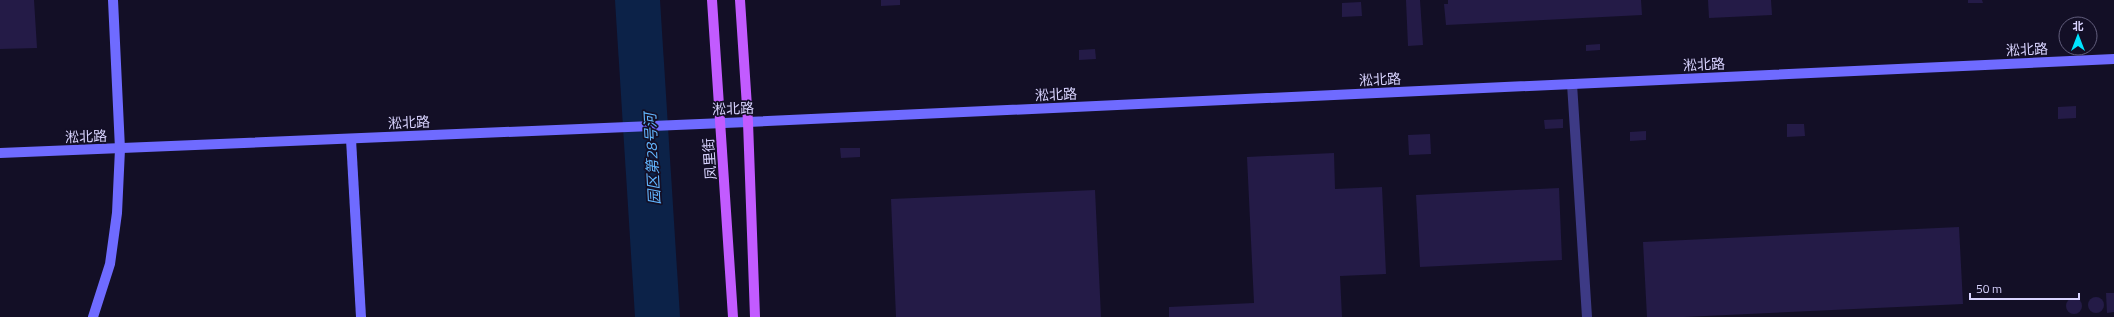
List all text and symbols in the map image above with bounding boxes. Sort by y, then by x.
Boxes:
north arrow [2058,16,2098,56]
text: 北 [2073,18,2084,34]
street label: 淞北路 [2005,37,2049,61]
street label: 淞北路 [1682,52,1726,76]
street label: 淞北路 [1358,67,1402,91]
street label: 淞北路 [1034,82,1078,106]
street label: 淞北路 [712,97,754,119]
street label: 淞北路 [387,110,431,134]
water label: 园区第28号河 [638,110,666,205]
street label: 淞北路 [65,125,107,147]
street label: 凤里街 [697,137,721,181]
scale bar [1970,275,2079,301]
text: 50 m [1976,279,2002,298]

